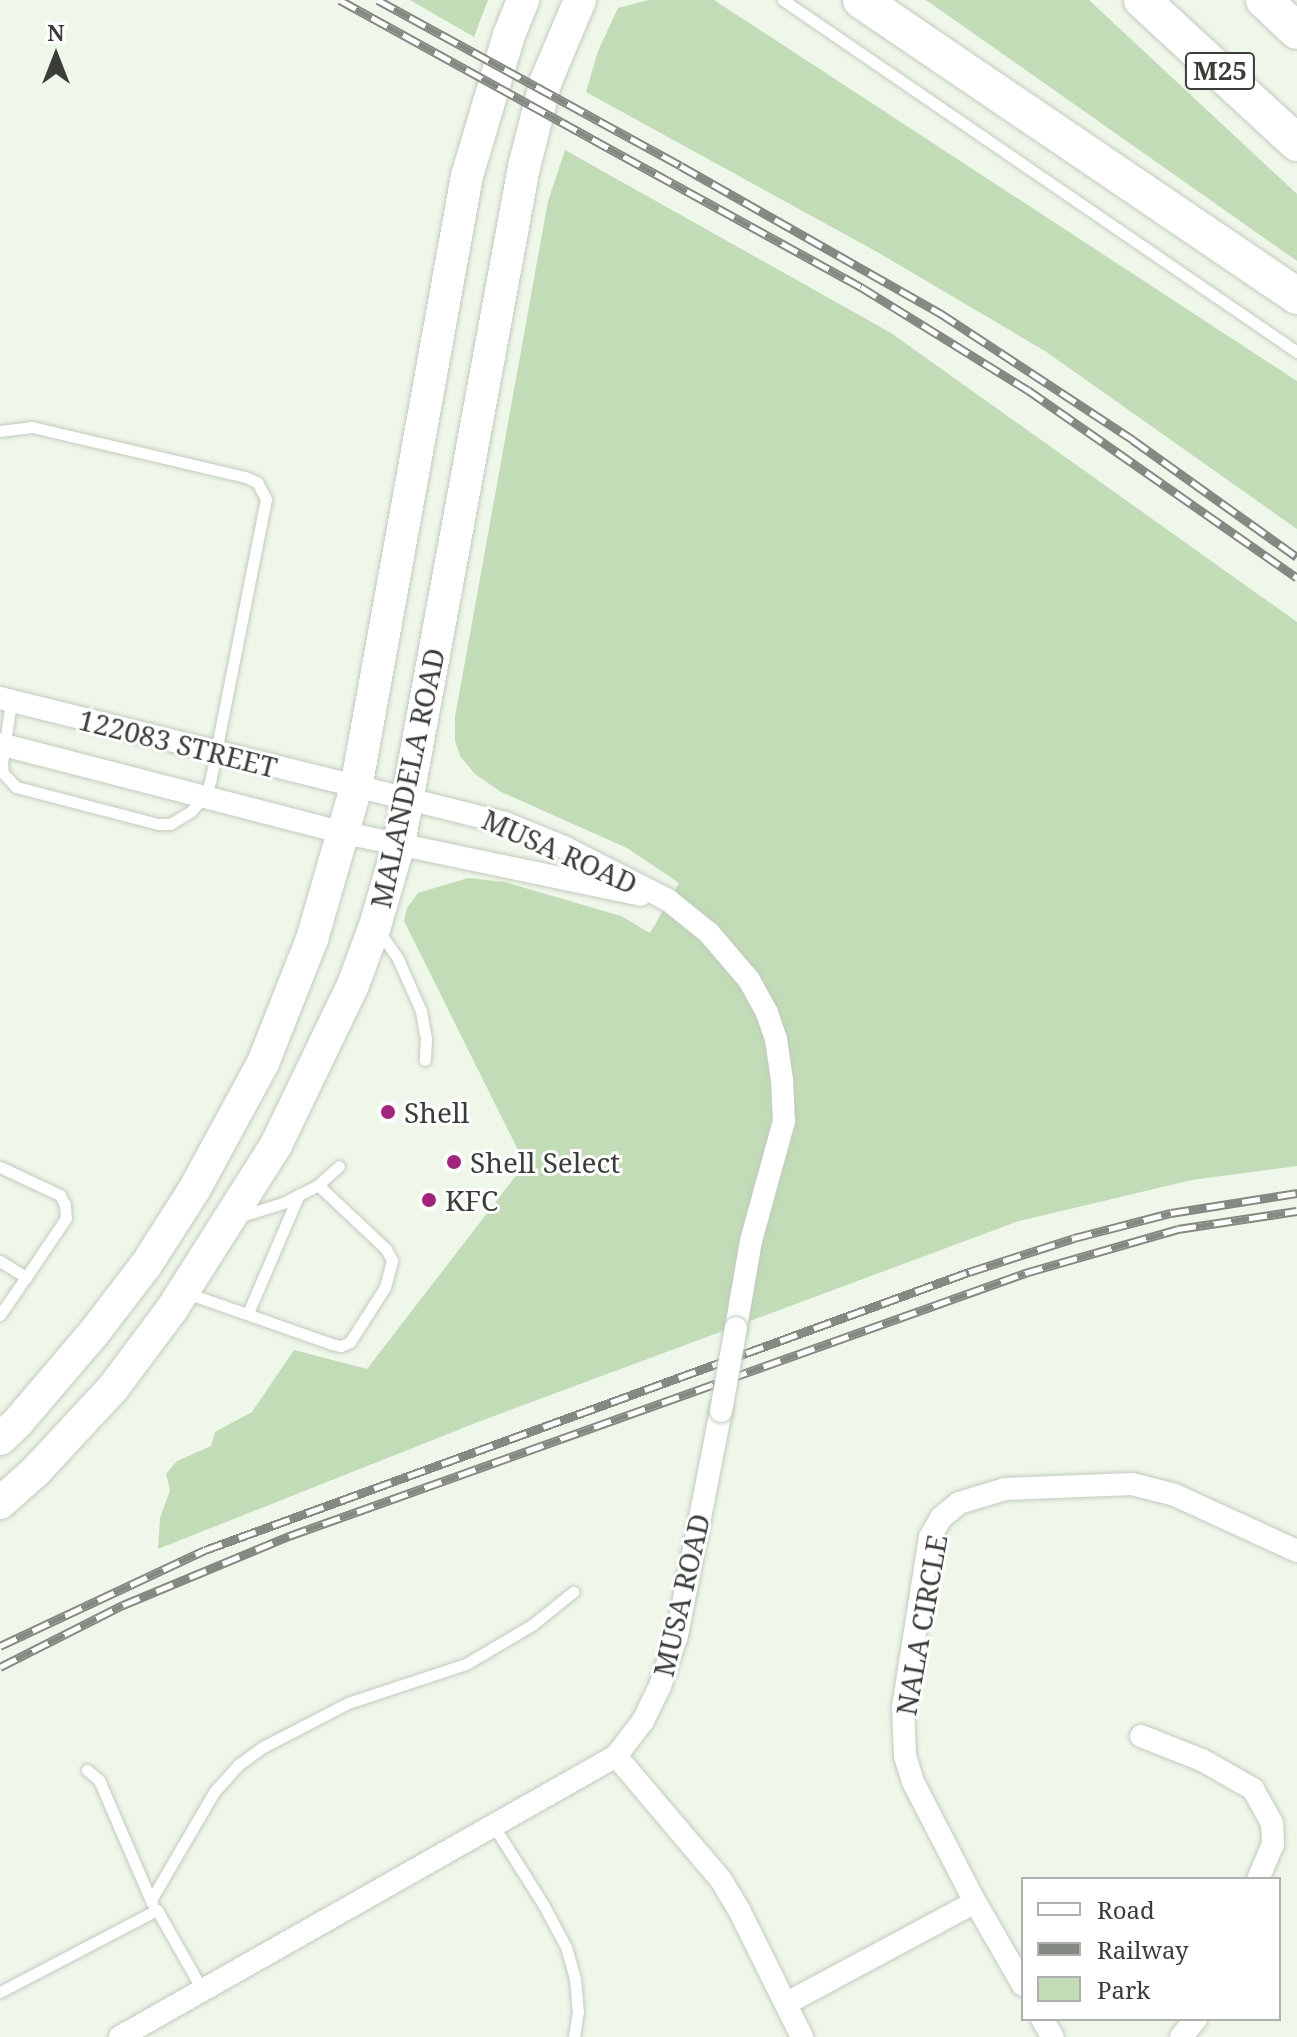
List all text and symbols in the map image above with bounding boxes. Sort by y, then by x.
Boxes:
north arrow [16,16,96,96]
text: N [47,17,65,47]
road number: M25 [1184,49,1256,93]
street label: MALANDELA ROAD [363,645,451,911]
street label: 122083 STREET [75,702,281,784]
street label: MUSA ROAD [477,802,643,900]
place label: Shell [404,1095,469,1129]
marker: Shell [379,1103,397,1121]
place label: Shell Select [470,1145,620,1179]
marker: Shell Select [445,1153,463,1171]
place label: KFC [445,1183,498,1217]
marker: KFC [420,1191,438,1209]
street label: MUSA ROAD [646,1510,716,1680]
street label: NALA CIRCLE [889,1532,953,1718]
legend [1021,1877,1281,2021]
text: Road [1097,1893,1155,1926]
text: Railway [1097,1933,1189,1966]
text: Park [1097,1973,1150,2006]

